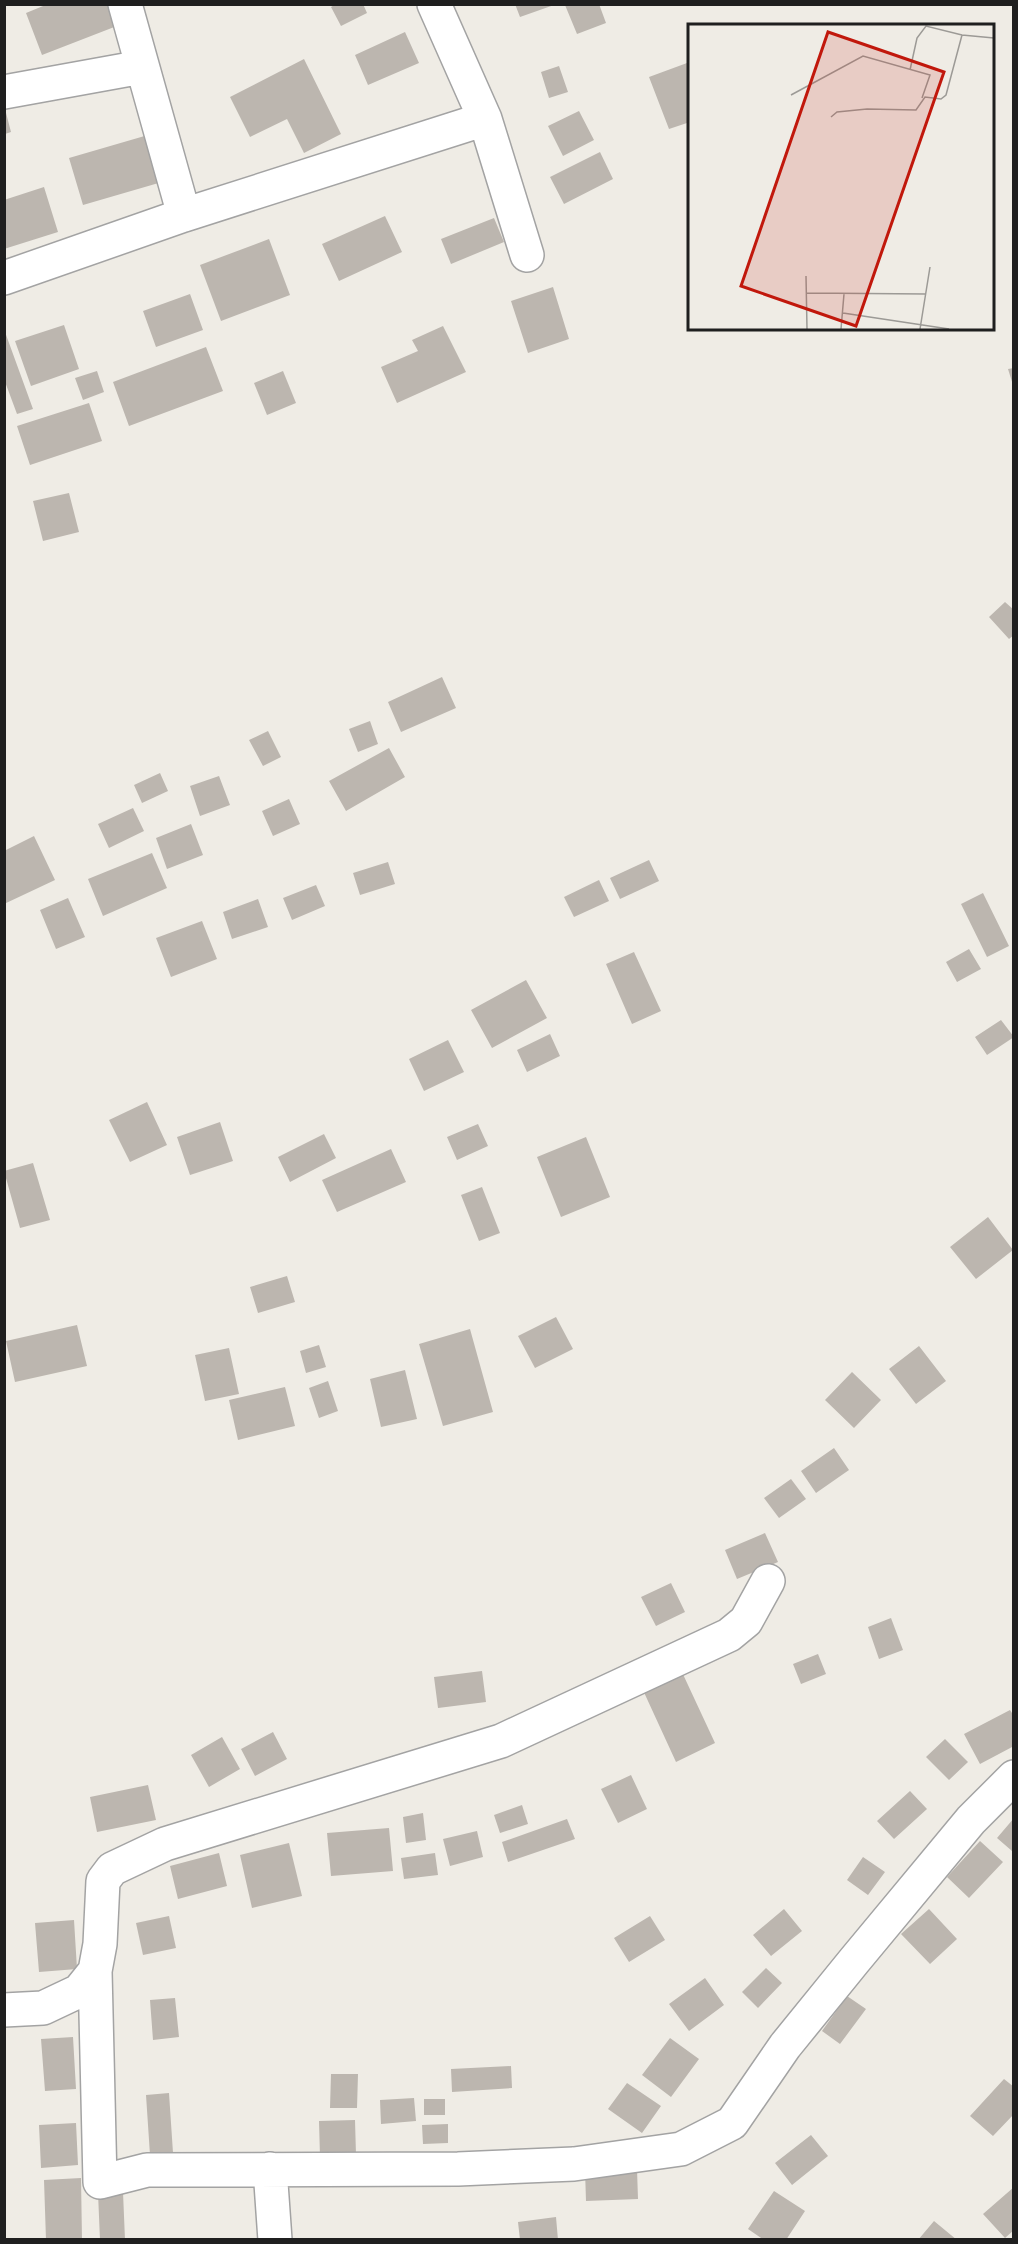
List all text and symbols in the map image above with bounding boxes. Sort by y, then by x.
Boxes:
inset map [688,24,994,330]

